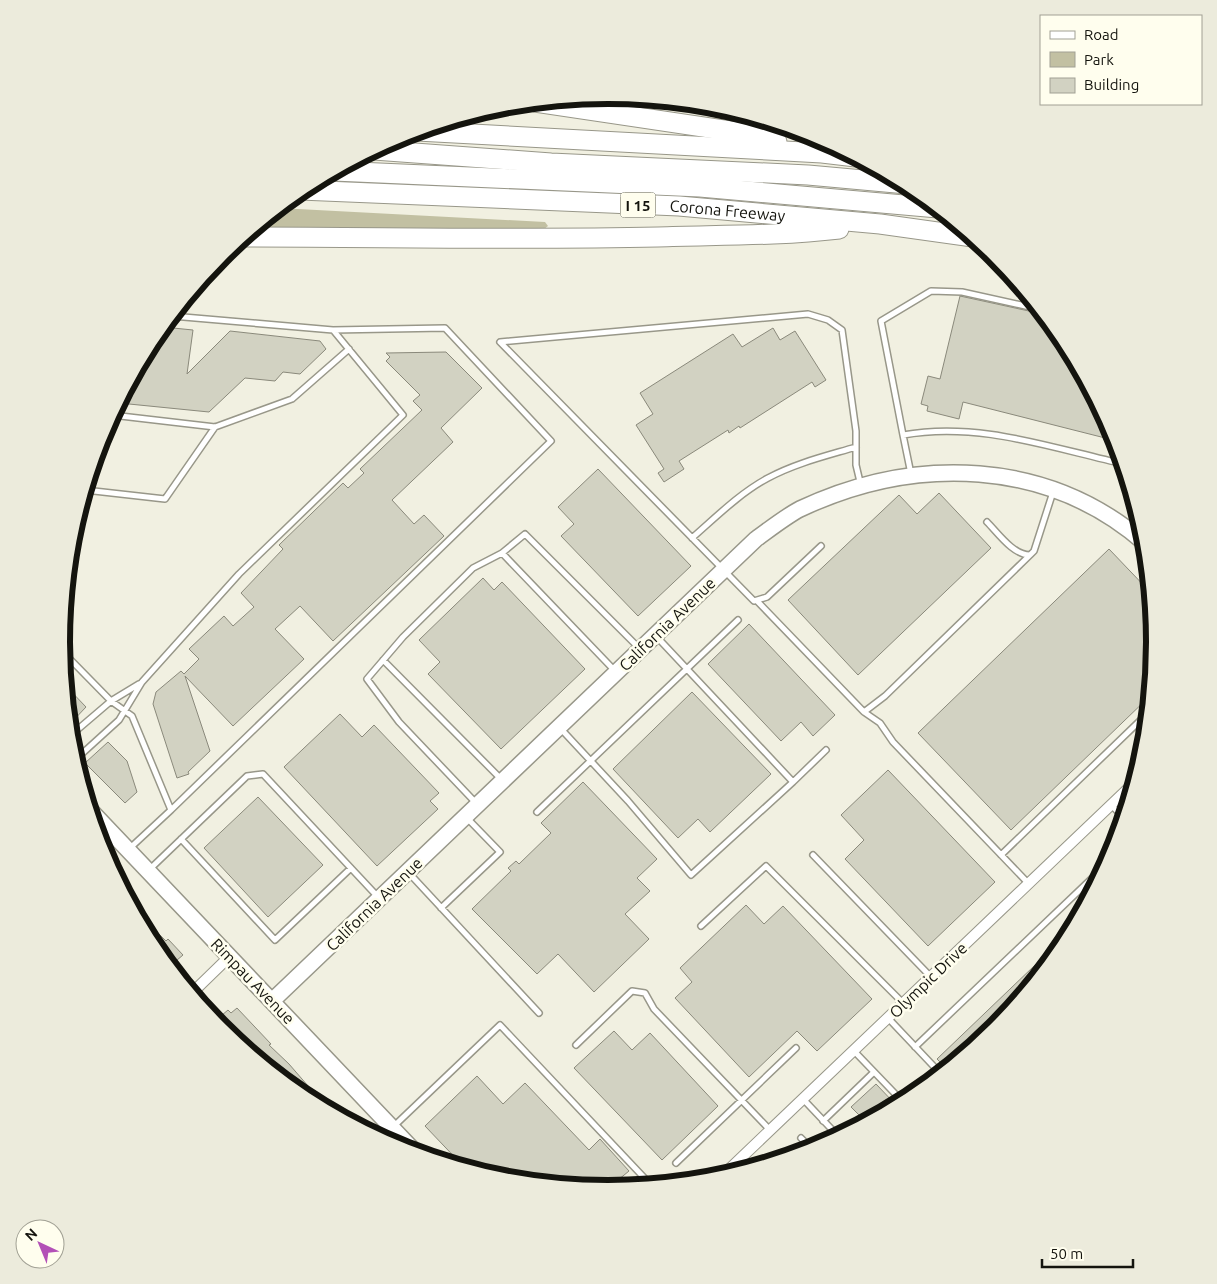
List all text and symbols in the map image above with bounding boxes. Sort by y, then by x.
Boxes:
legend [1040,15,1202,105]
text: Road [1084,26,1119,43]
text: Park [1084,51,1114,68]
text: Building [1084,76,1139,93]
road number: I 15 [620,192,656,218]
street label: Corona Freeway [669,197,786,224]
street label: California Avenue [615,574,719,674]
street label: California Avenue [322,854,426,954]
street label: Rimpau Avenue [208,934,298,1028]
street label: Olympic Drive [886,939,970,1021]
north arrow [15,1219,65,1269]
text: N [22,1225,40,1244]
scale bar [1042,1236,1133,1268]
text: 50 m [1050,1245,1083,1262]

